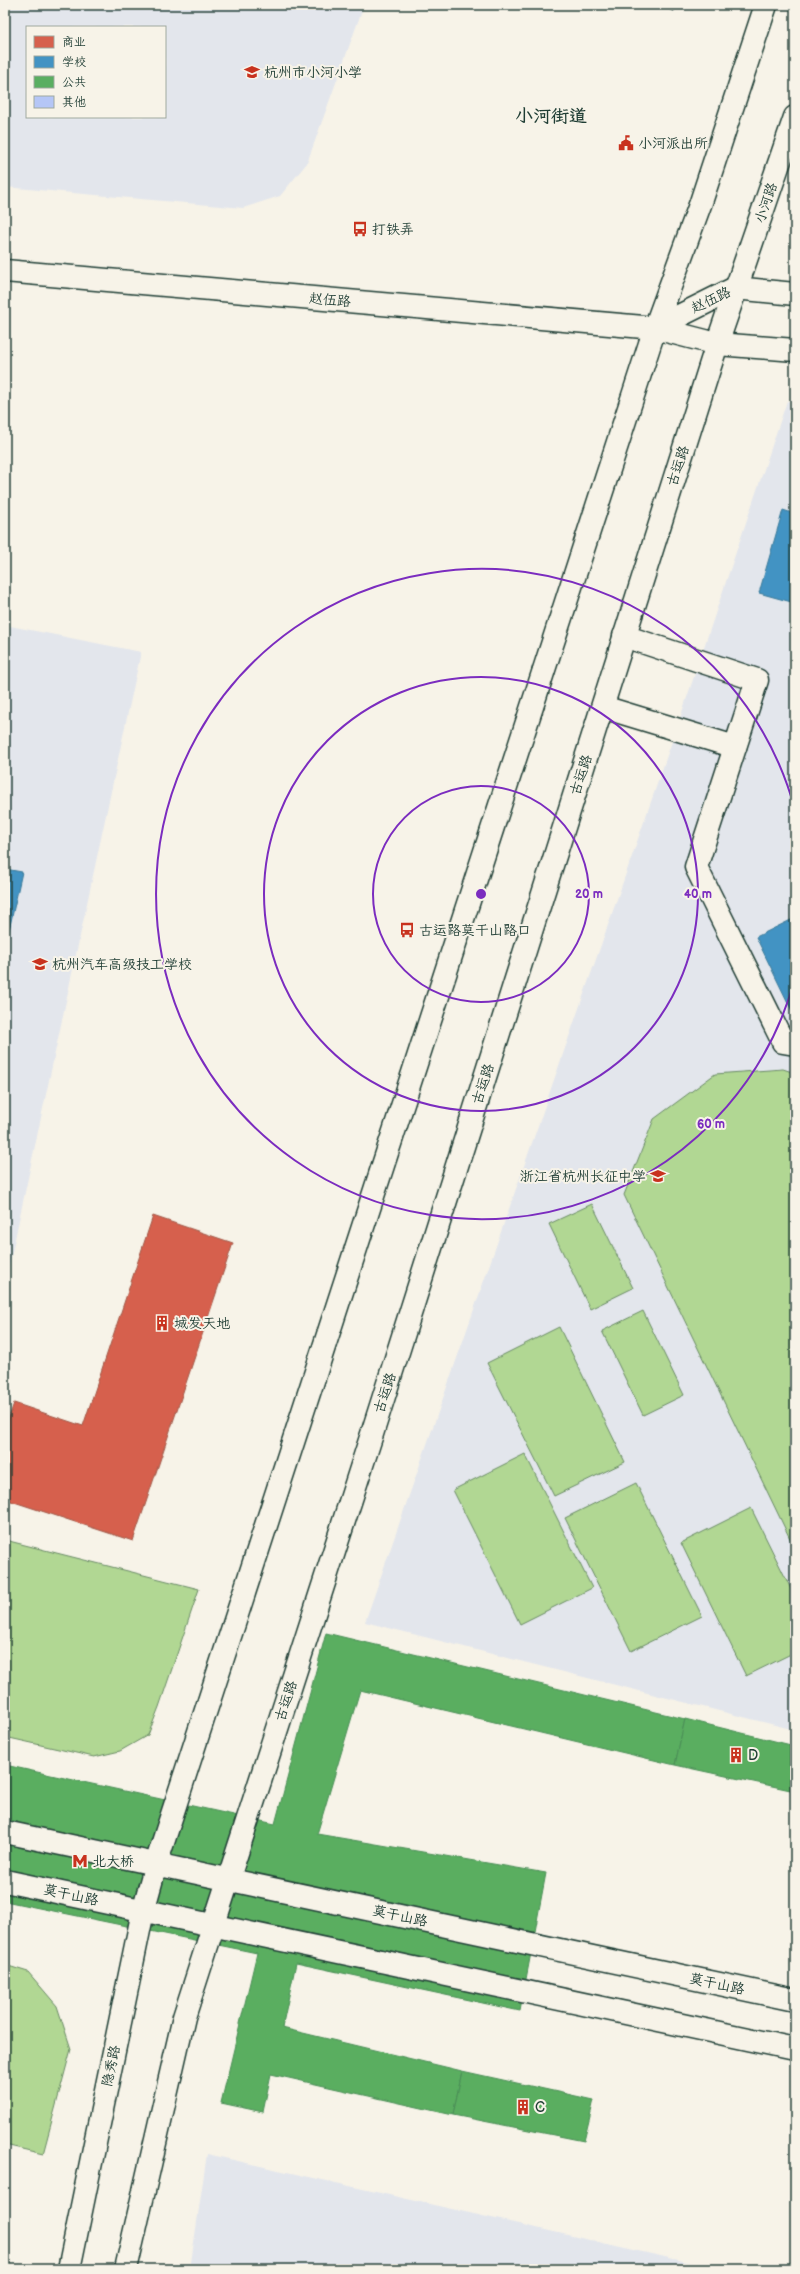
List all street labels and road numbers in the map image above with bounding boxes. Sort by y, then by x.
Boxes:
street label: 小河路 [751,180,781,226]
street label: 赵伍路 [688,283,734,317]
street label: 赵伍路 [308,290,352,310]
street label: 古运路 [663,443,693,489]
street label: 古运路 [566,752,596,798]
street label: 古运路 [468,1061,498,1107]
street label: 古运路 [370,1370,400,1416]
street label: 古运路 [271,1678,301,1724]
street label: 莫干山路 [42,1881,100,1909]
street label: 莫干山路 [371,1902,429,1930]
street label: 莫干山路 [688,1970,746,1998]
street label: 隐秀路 [98,2044,124,2088]

